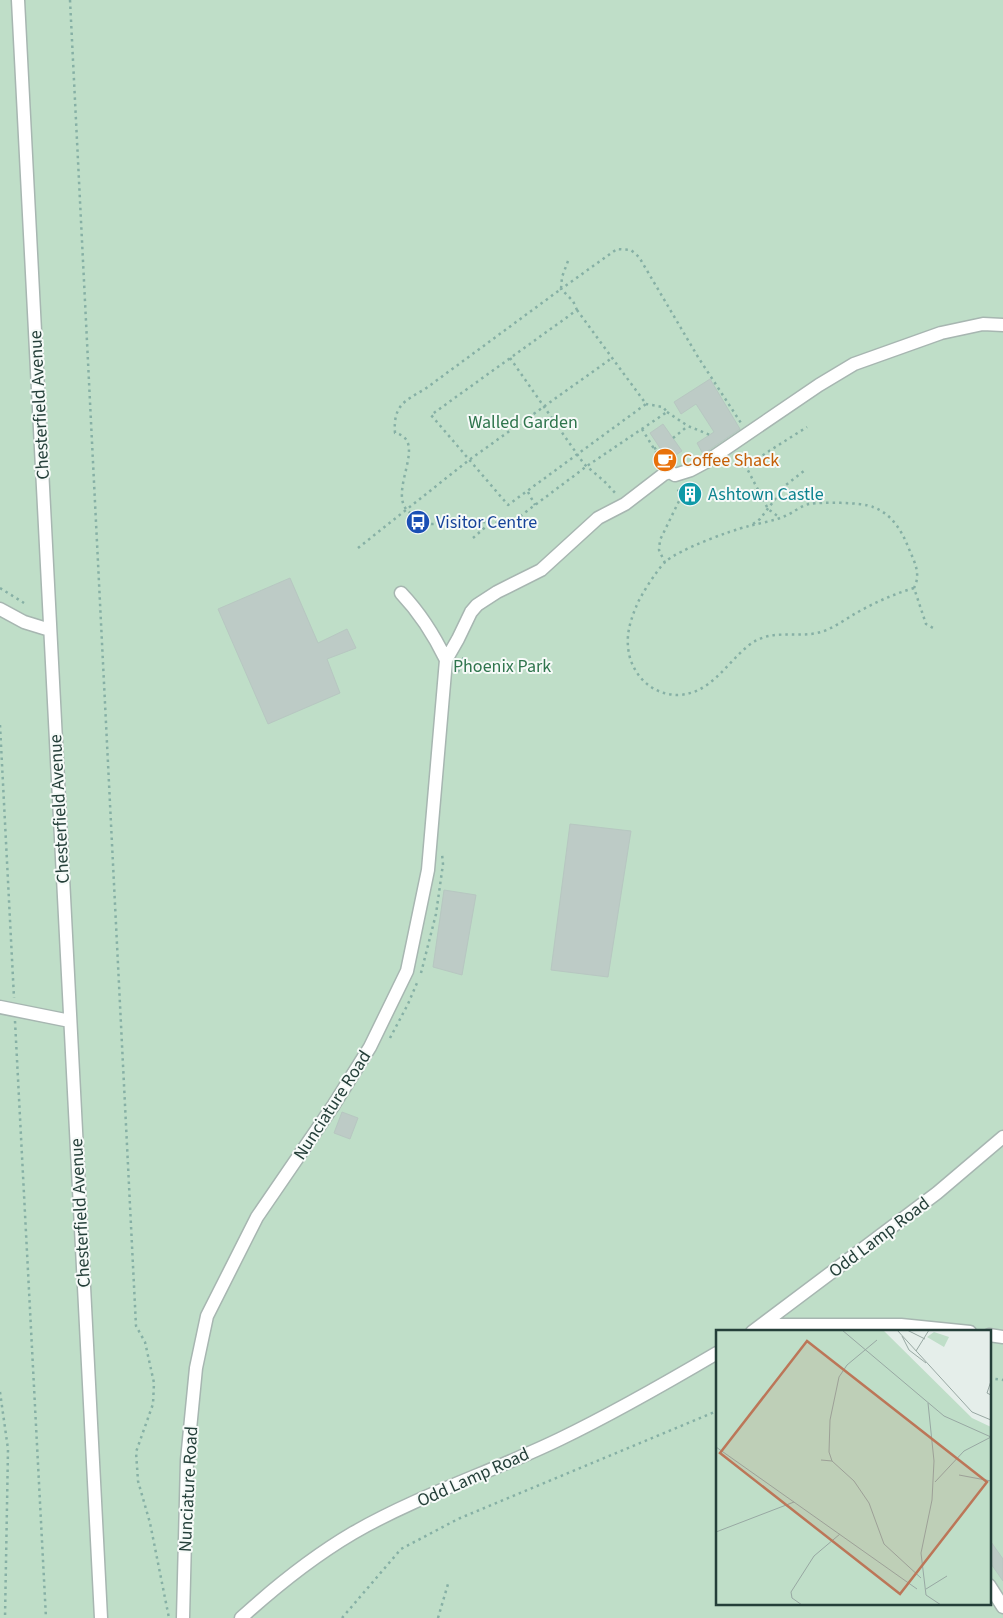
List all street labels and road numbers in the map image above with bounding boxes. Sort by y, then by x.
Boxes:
street label: Chesterfield Avenue [23,330,56,480]
street label: Chesterfield Avenue [43,734,76,884]
street label: Nunciature Road [288,1046,377,1165]
street label: Chesterfield Avenue [64,1138,97,1288]
street label: Odd Lamp Road [824,1191,935,1284]
street label: Nunciature Road [173,1426,204,1553]
street label: Odd Lamp Road [413,1442,533,1513]

